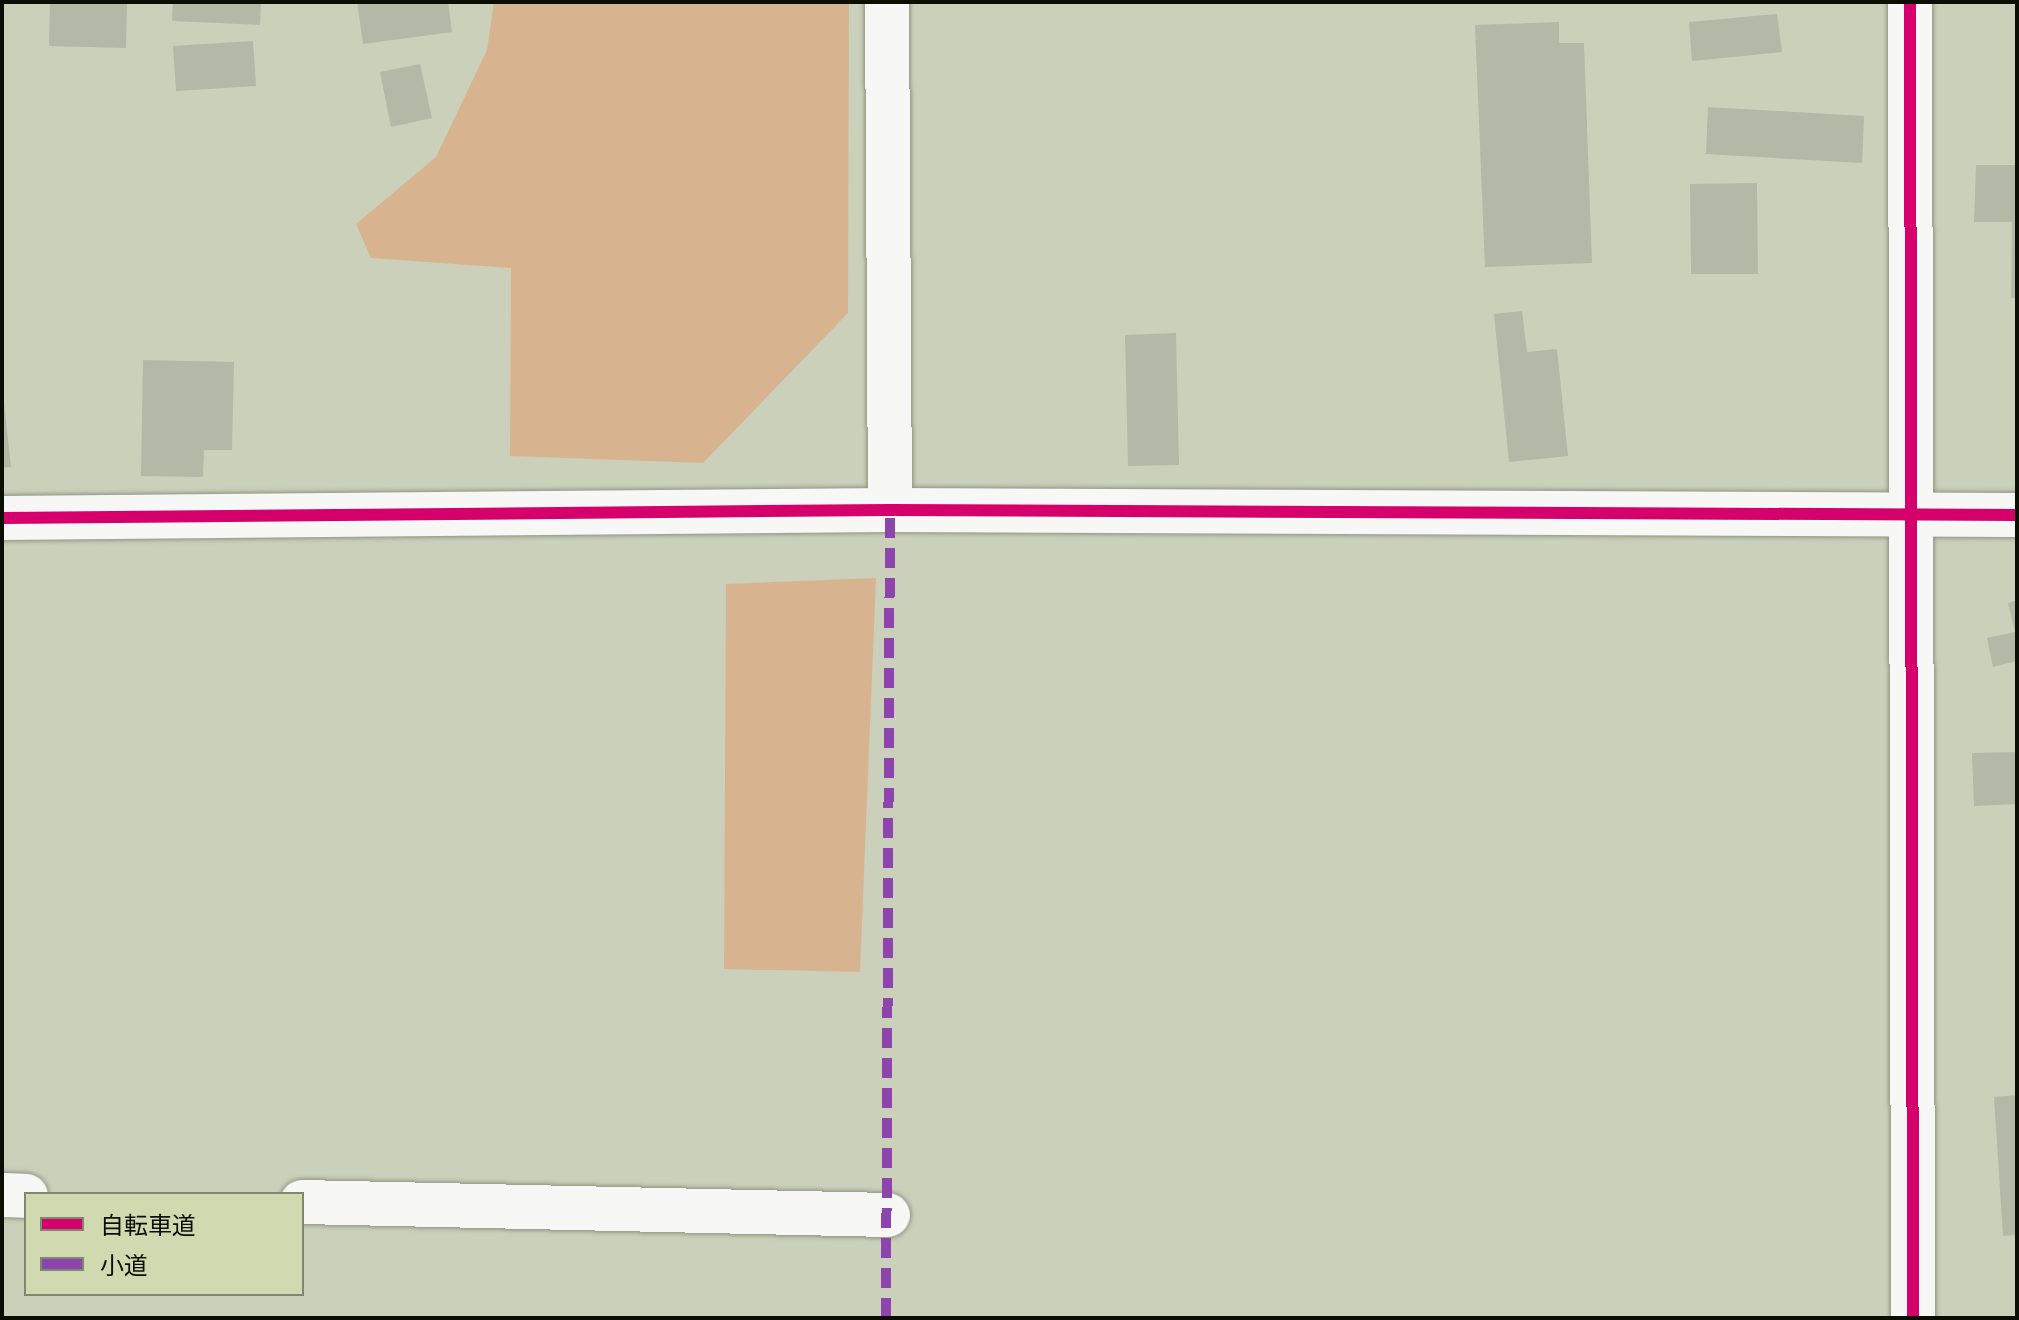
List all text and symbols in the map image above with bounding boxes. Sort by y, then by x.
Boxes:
legend [24,1192,304,1296]
text: 自転車道 [100,1210,196,1242]
text: 小道 [100,1250,148,1282]

